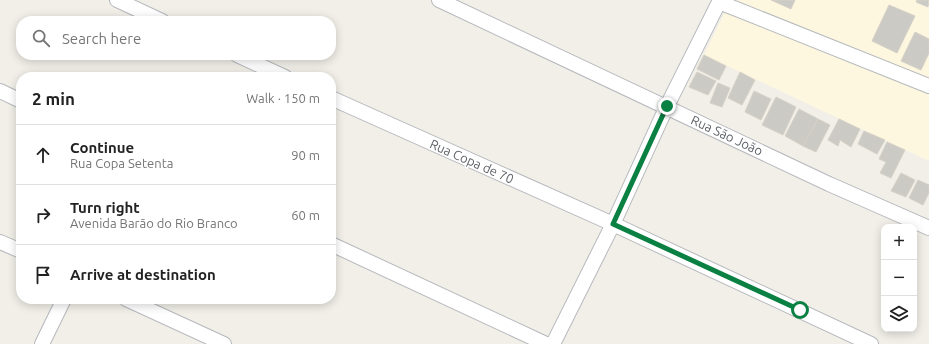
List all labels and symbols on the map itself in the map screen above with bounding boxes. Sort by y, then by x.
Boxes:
route end [658,97,676,115]
street label: Rua São João [689,112,765,158]
street label: Rua Copa de 70 [428,136,516,186]
route start [791,301,809,319]

